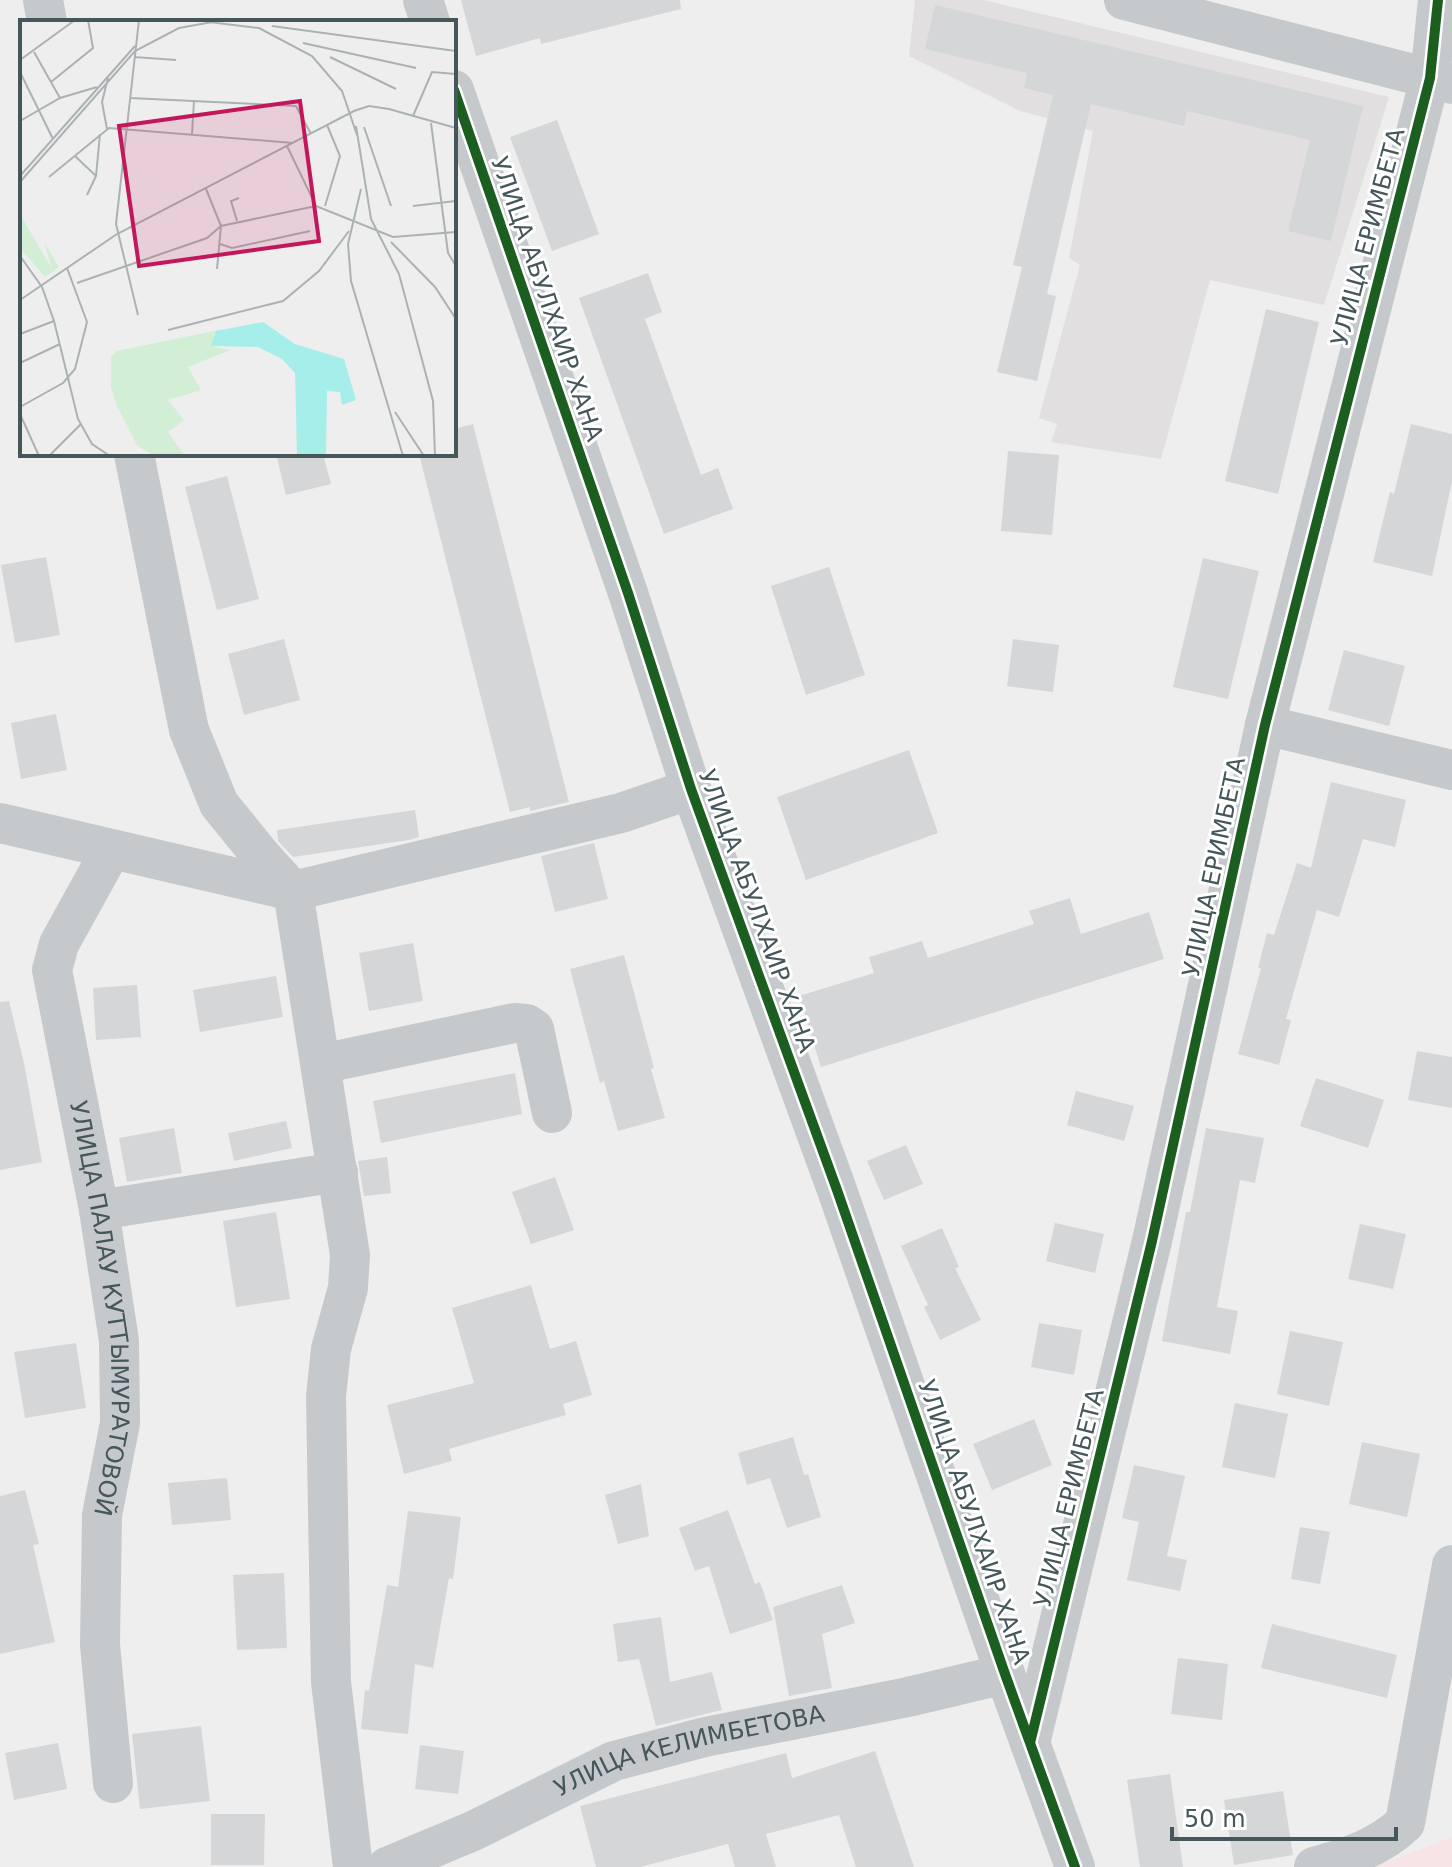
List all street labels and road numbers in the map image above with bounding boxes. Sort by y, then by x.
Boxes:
street label: УЛИЦА ЕРИМБЕТА [1325,124,1411,349]
street label: УЛИЦА АБУЛХАИР ХАНА [485,153,609,446]
street label: УЛИЦА ЕРИМБЕТА [1177,754,1251,980]
street label: УЛИЦА АБУЛХАИР ХАНА [693,766,822,1057]
street label: УЛИЦА ПАЛАУ КУТТЫМУРАТОВОЙ [64,1099,134,1519]
street label: УЛИЦА АБУЛХАИР ХАНА [912,1376,1036,1669]
street label: УЛИЦА ЕРИМБЕТА [1028,1385,1110,1610]
street label: УЛИЦА КЕЛИМБЕТОВА [550,1700,827,1802]

